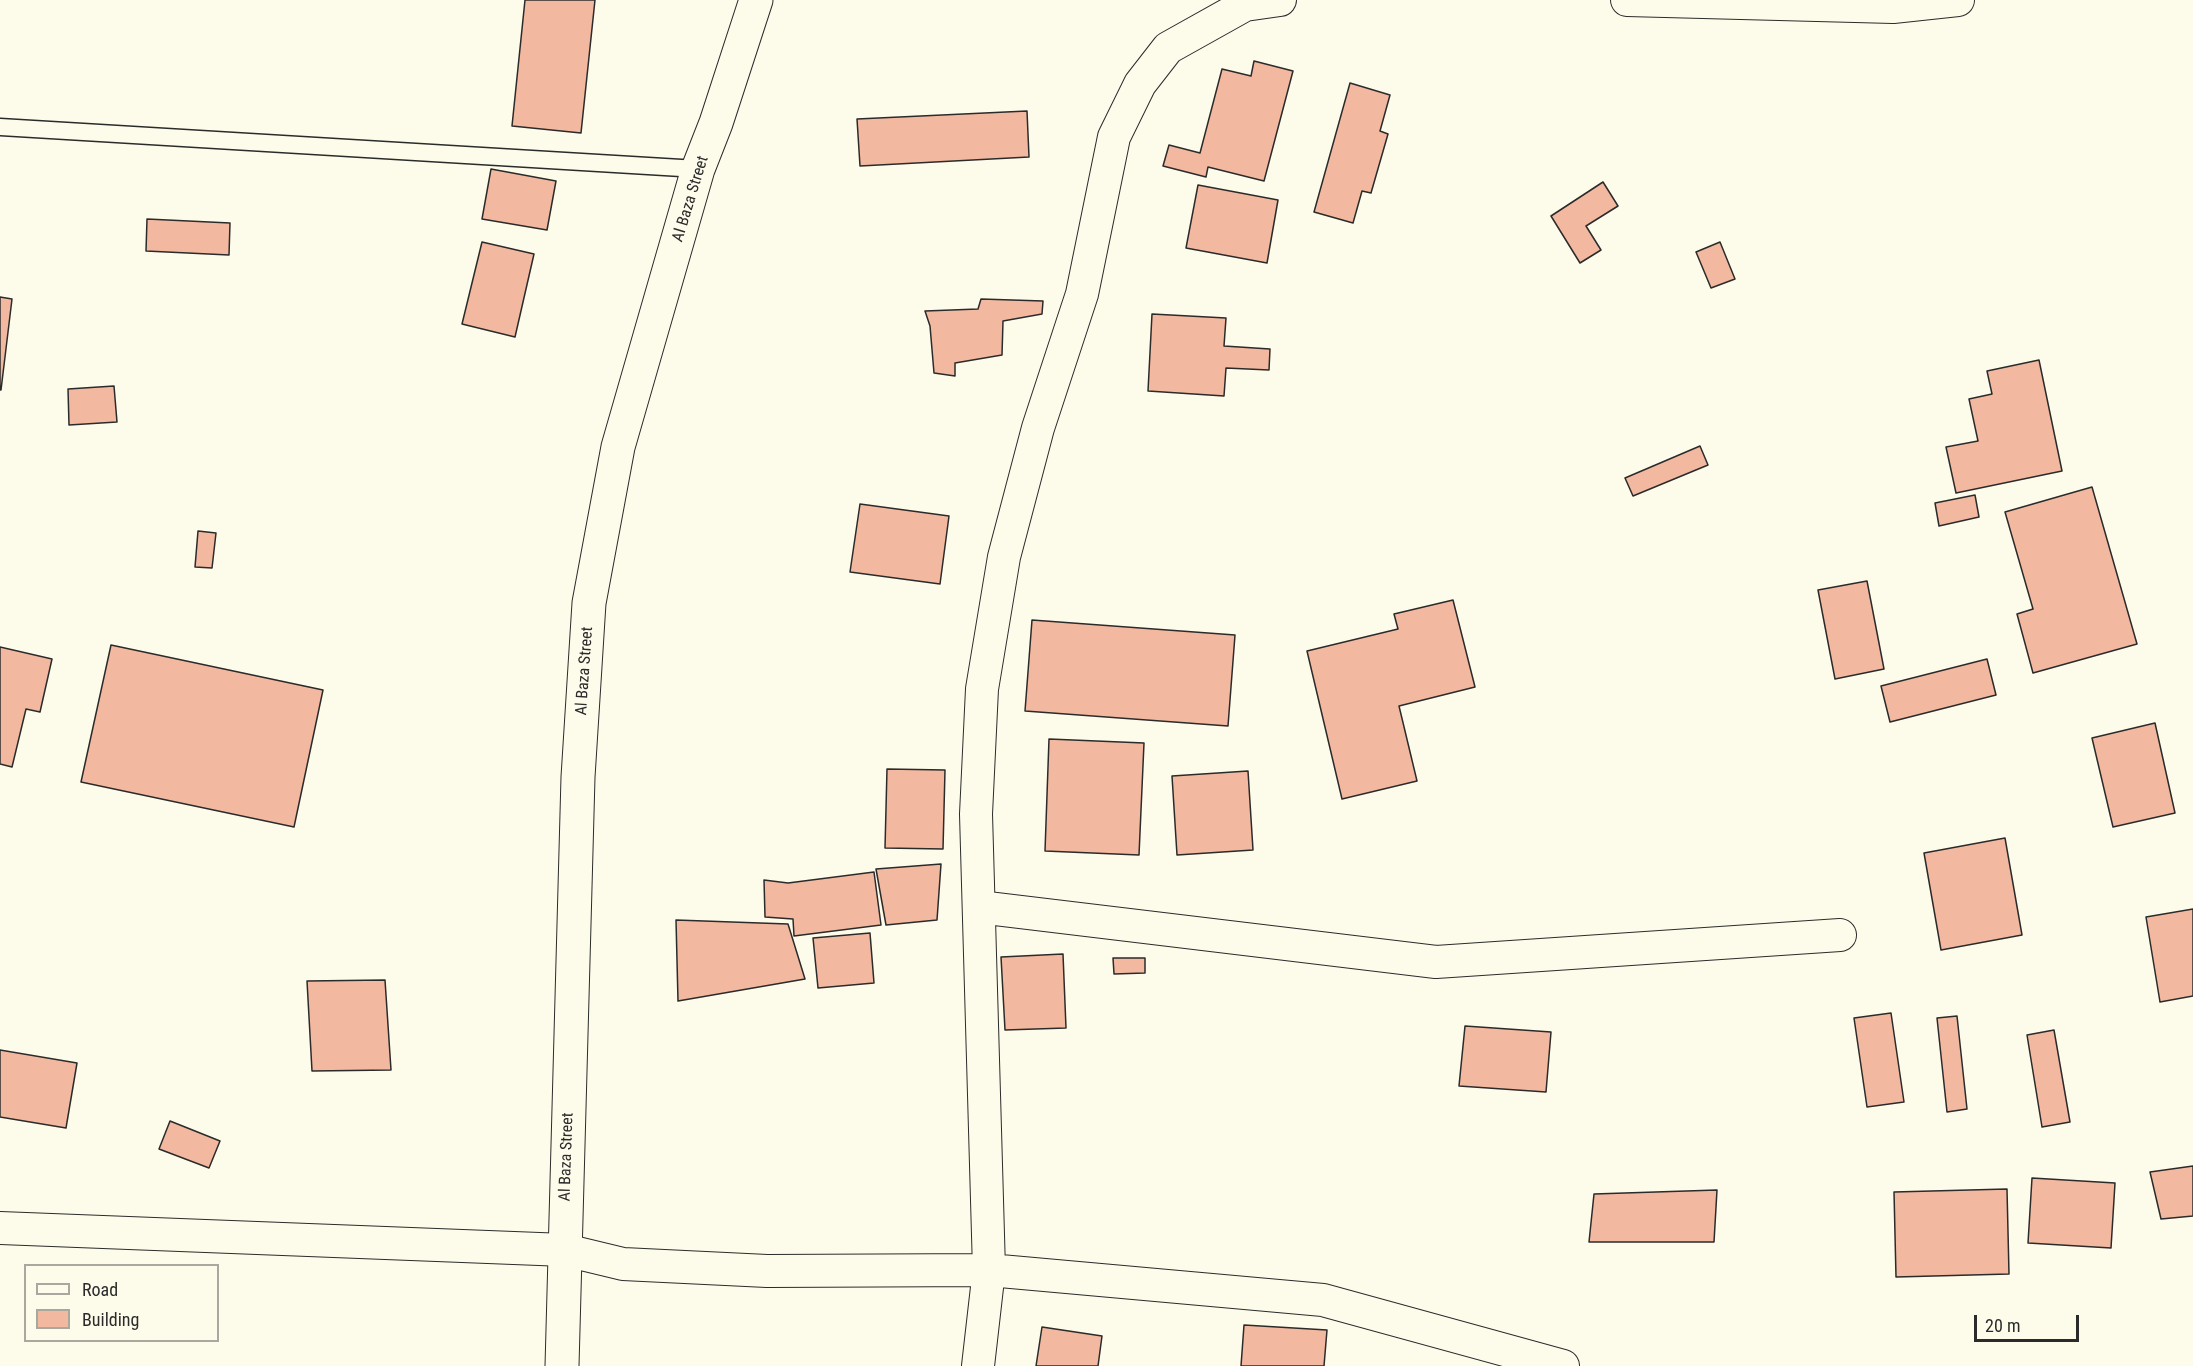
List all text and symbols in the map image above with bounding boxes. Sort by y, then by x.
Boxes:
street label: Al Baza Street [669,154,713,244]
street label: Al Baza Street [572,626,598,716]
street label: Al Baza Street [556,1112,578,1202]
legend [24,1264,219,1342]
text: Road [82,1279,118,1300]
scale bar [1977,1303,2082,1341]
text: Building [82,1309,139,1330]
text: 20 m [1985,1315,2020,1336]

